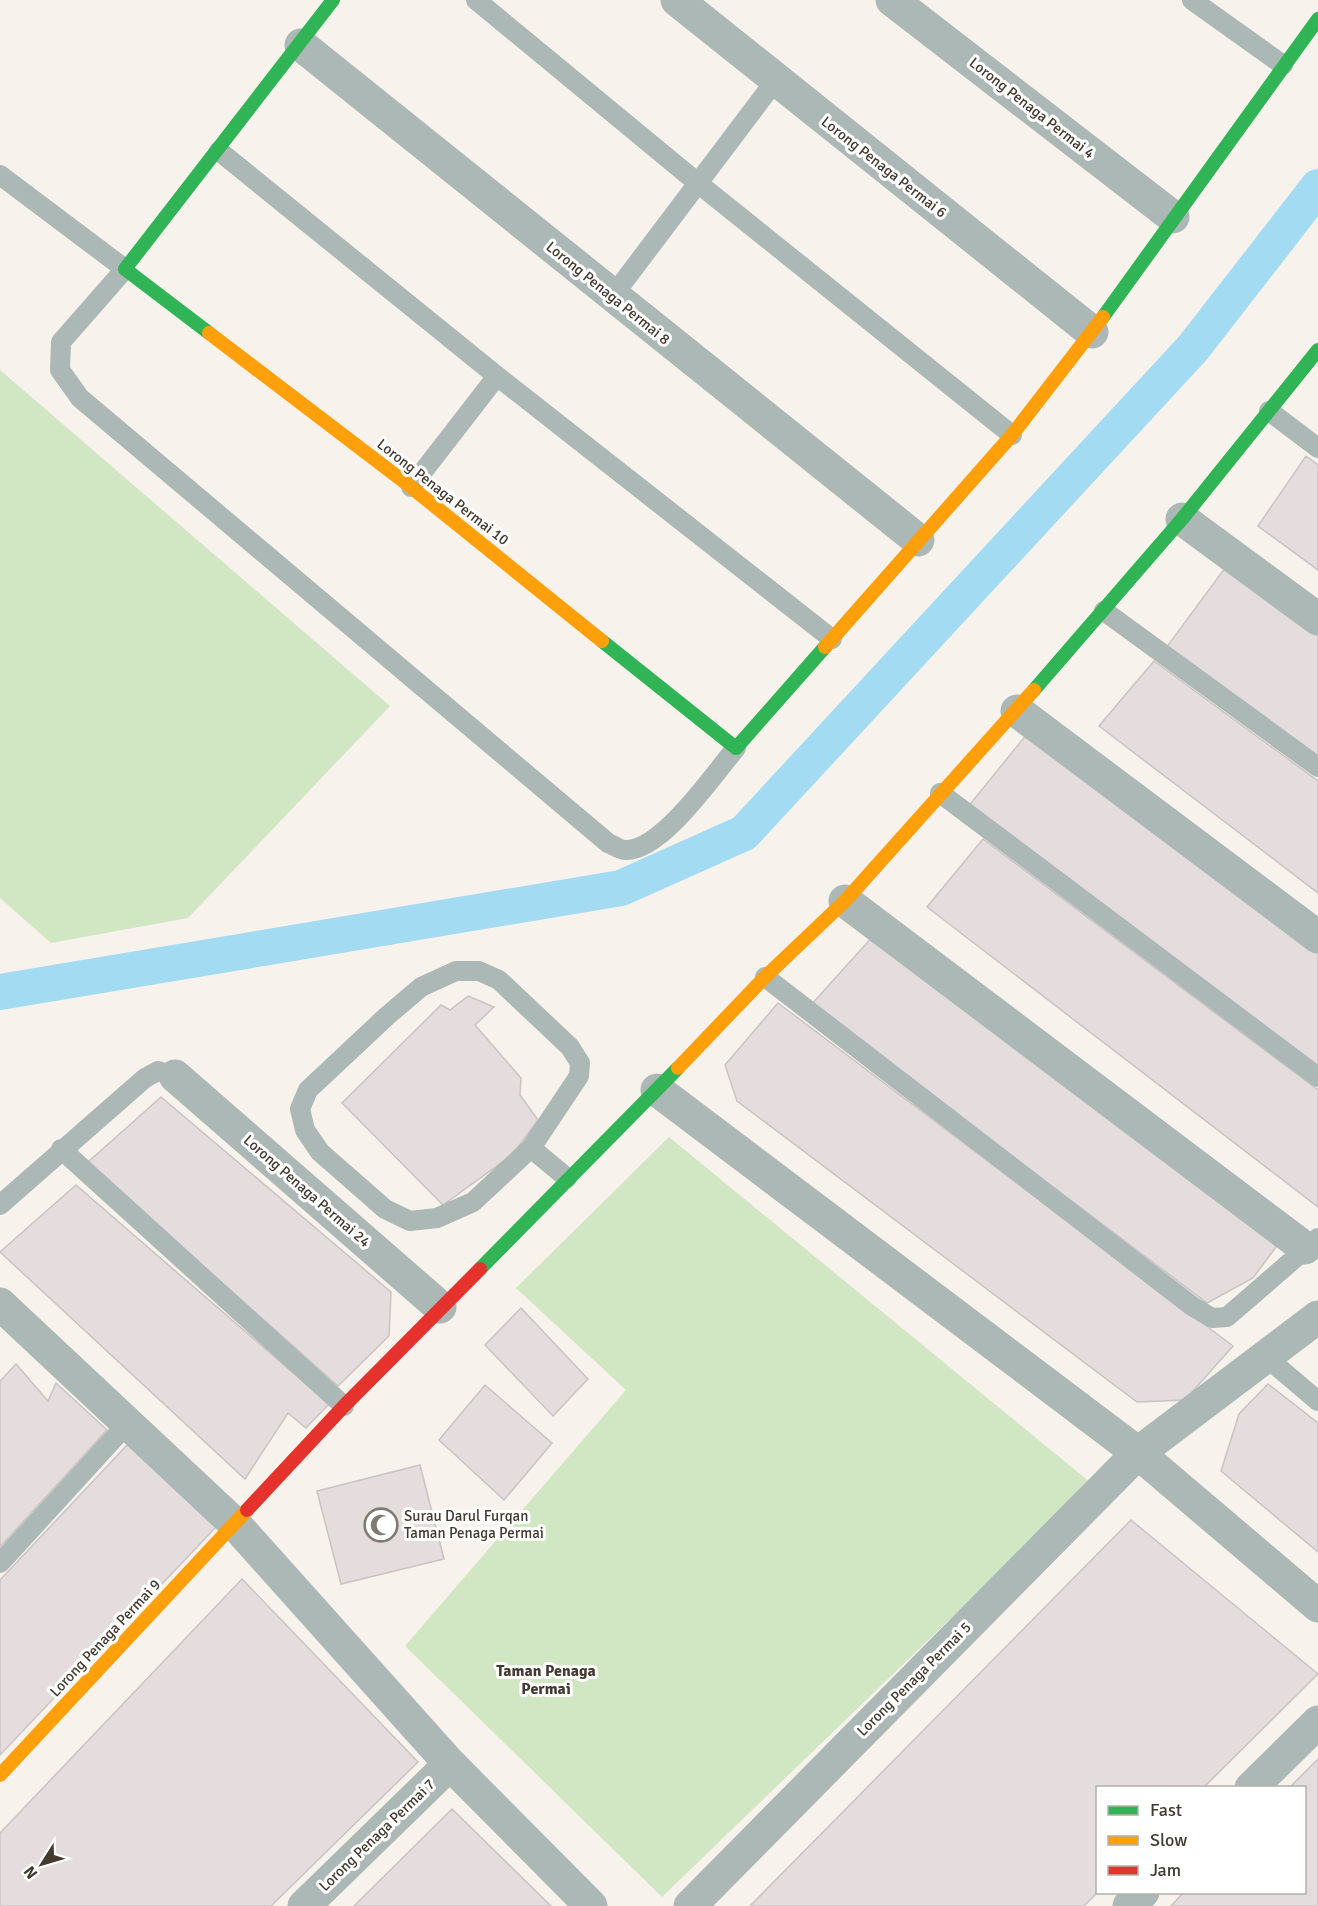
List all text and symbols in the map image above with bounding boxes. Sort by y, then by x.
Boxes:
street label: Lorong Penaga Permai 4 [966,53,1098,163]
street label: Lorong Penaga Permai 6 [818,112,950,222]
street label: Lorong Penaga Permai 8 [542,238,674,348]
street label: Lorong Penaga Permai 10 [374,435,512,549]
street label: Lorong Penaga Permai 24 [240,1131,374,1251]
mosque icon: Surau Darul Furqan Taman Penaga Permai [363,1507,399,1543]
place label: Surau Darul Furqan Taman Penaga Permai [404,1507,544,1542]
street label: Lorong Penaga Permai 9 [46,1576,164,1700]
street label: Lorong Penaga Permai 5 [853,1618,975,1740]
district label: Taman Penaga Permai [496,1661,596,1699]
street label: Lorong Penaga Permai 7 [315,1775,439,1895]
legend [1096,1786,1306,1894]
text: Fast [1150,1799,1182,1821]
text: Slow [1150,1829,1187,1851]
north arrow [12,1834,72,1894]
text: Jam [1150,1859,1181,1881]
text: N [19,1862,42,1883]

